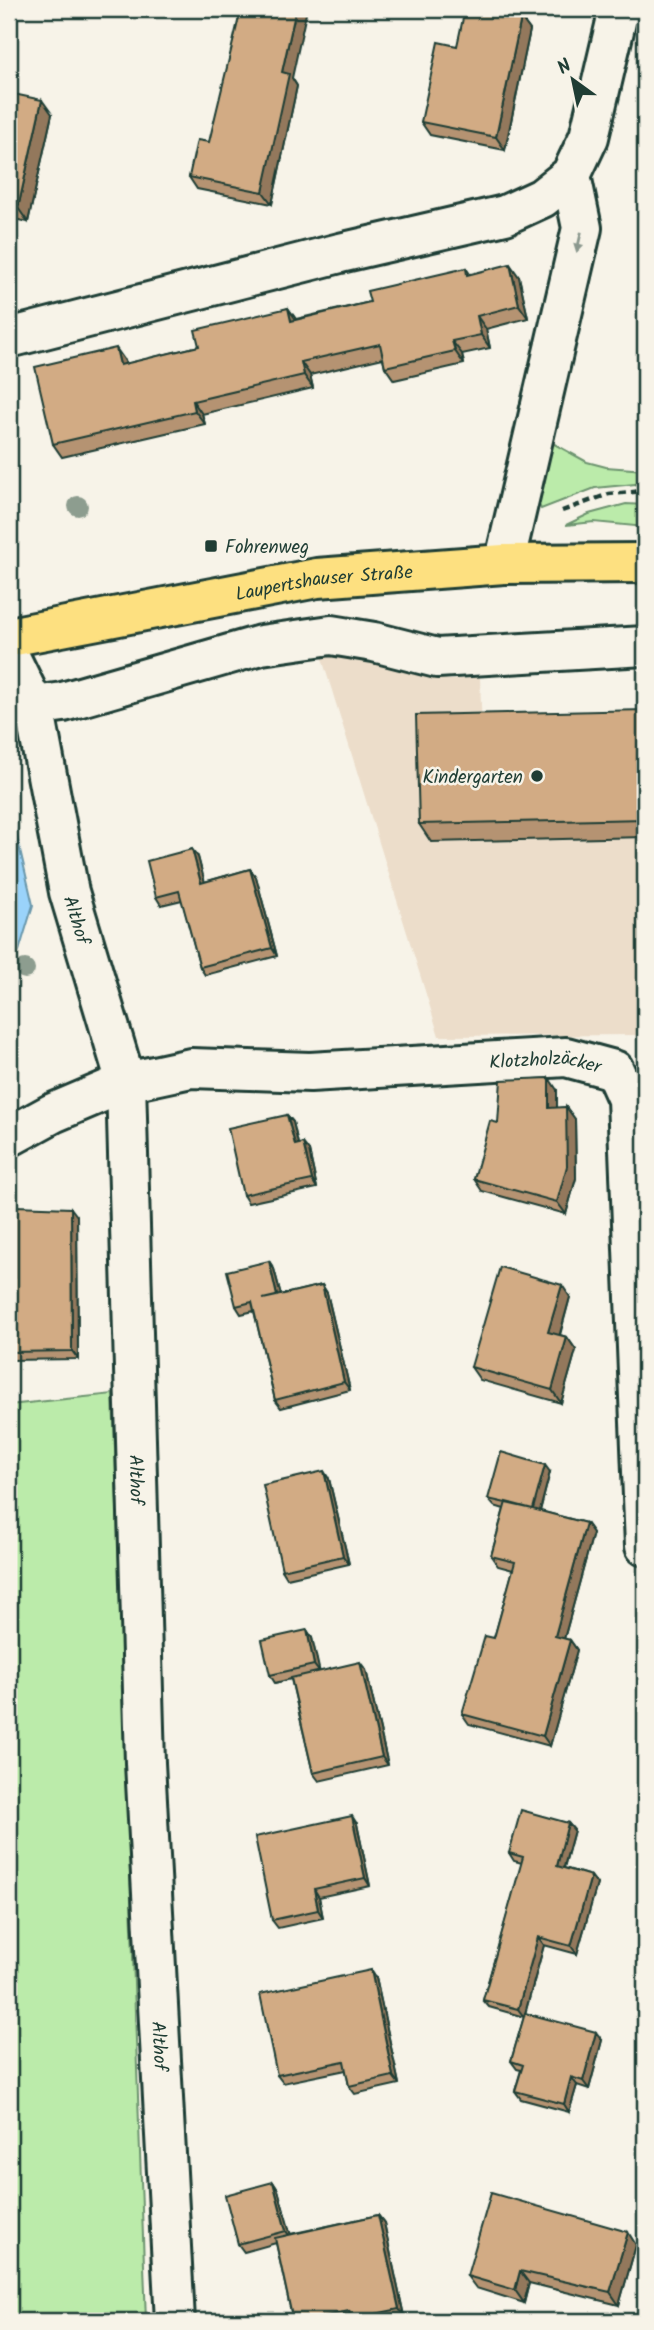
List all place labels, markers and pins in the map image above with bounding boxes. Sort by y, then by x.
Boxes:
place label: Fohrenweg [225,533,309,563]
marker: Fohrenweg [203,538,219,554]
place label: Kindergarten [423,763,523,793]
marker: Kindergarten [529,768,545,784]

